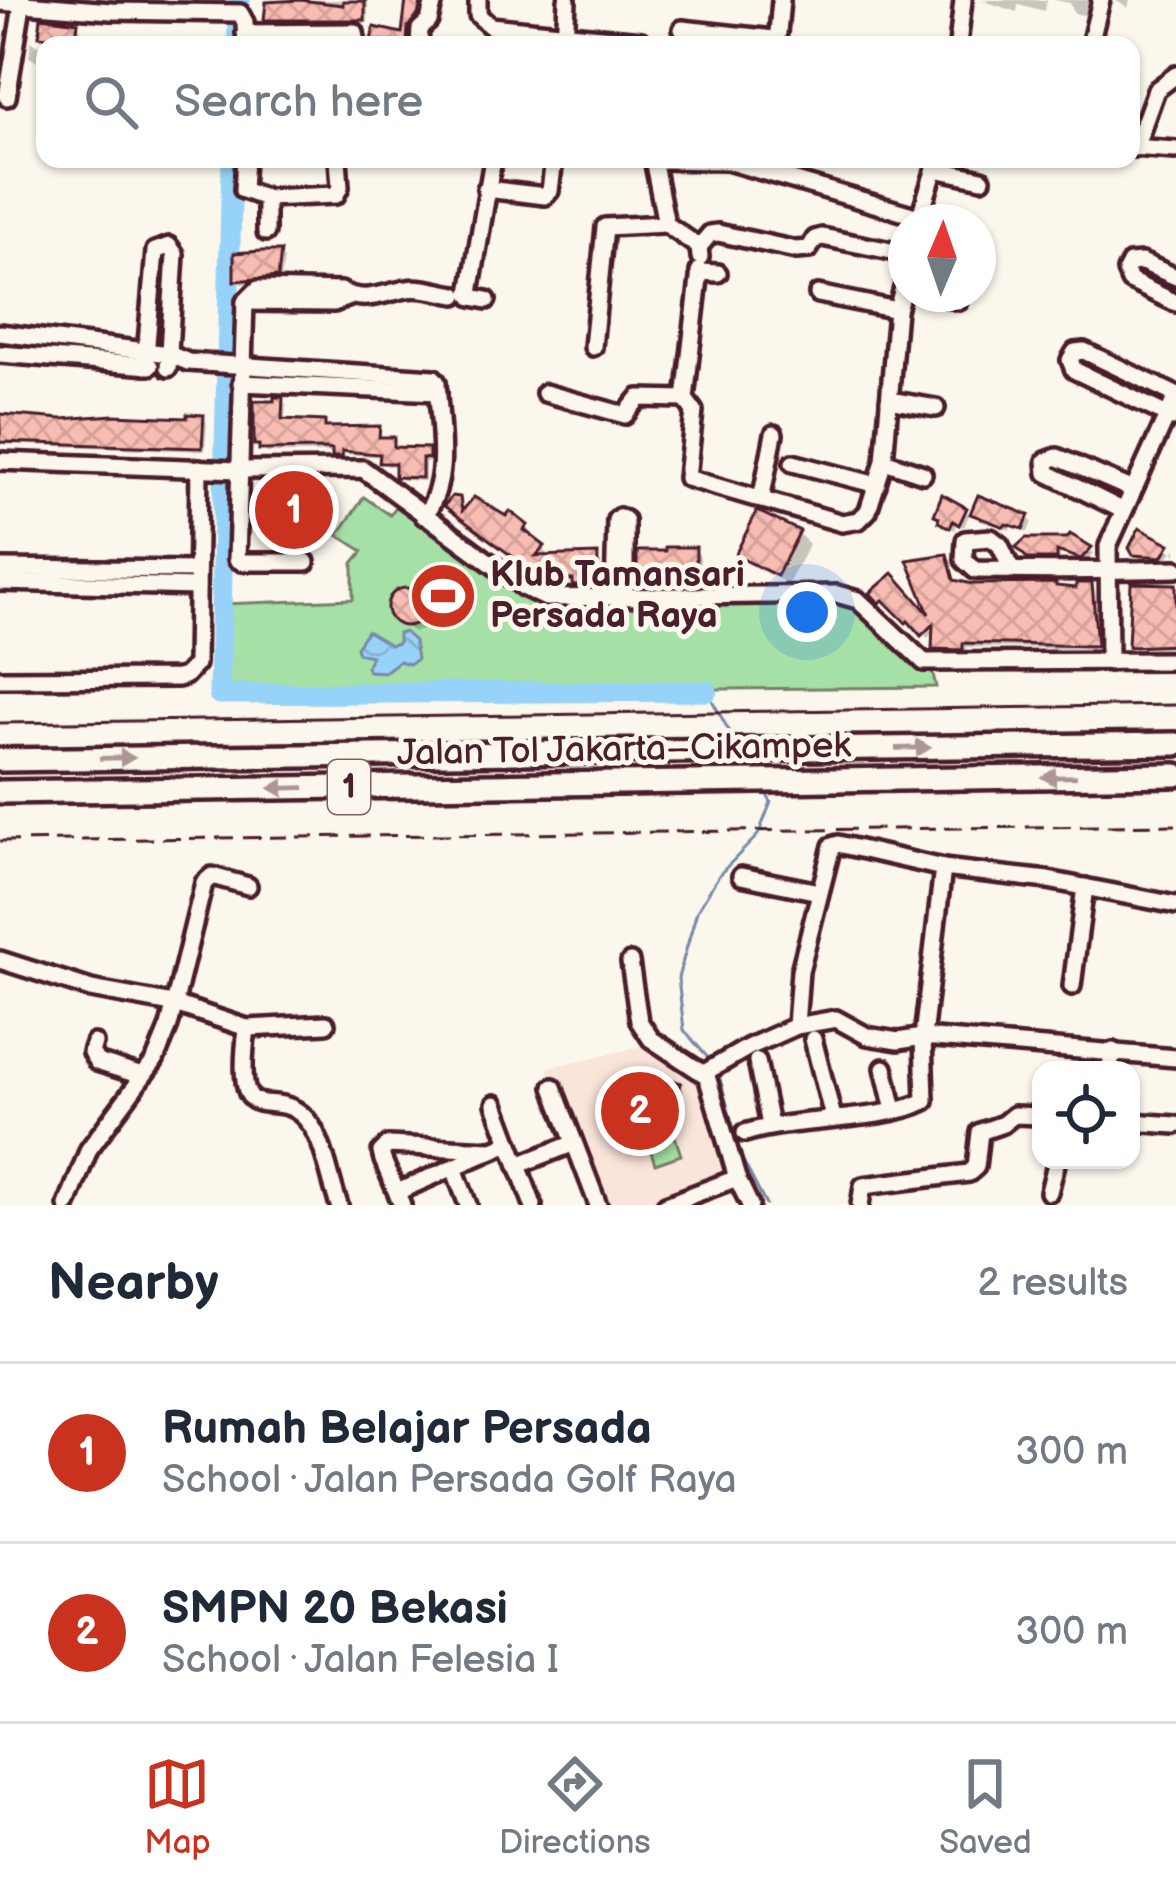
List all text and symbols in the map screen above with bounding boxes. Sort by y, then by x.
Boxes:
search box [36,36,1140,168]
icon: search [78,69,144,135]
text: Search here [174,75,423,130]
north arrow [888,204,996,312]
pin: 1 [255,465,333,555]
place label: Klub Tamansari Persada Raya [490,554,745,638]
sports icon: Klub Tamansari Persada Raya [408,561,478,631]
your location [777,582,837,642]
street label: Jalan Tol Jakarta–Cikampek [397,725,852,775]
one-way arrow [895,738,933,757]
one-way arrow [99,748,137,768]
road number: 1 [328,760,370,814]
one-way arrow [1039,767,1077,786]
one-way arrow [267,778,305,797]
map controls [1032,1061,1140,1169]
button: locate [1032,1061,1140,1169]
pin: 2 [601,1066,679,1156]
text: Nearby [48,1253,219,1314]
text: 2 results [977,1260,1128,1307]
text: Rumah Belajar Persada [162,1402,652,1457]
text: 1 [79,1429,95,1476]
text: 300 m [1015,1429,1128,1476]
text: School · Jalan Persada Golf Raya [162,1457,737,1504]
text: SMPN 20 Bekasi [162,1582,508,1637]
text: 2 [75,1609,99,1656]
text: 300 m [1015,1609,1128,1656]
text: School · Jalan Felesia I [162,1637,559,1684]
tab: Map [144,1751,211,1863]
tab: Directions [499,1751,651,1863]
tab: Saved [939,1751,1032,1863]

